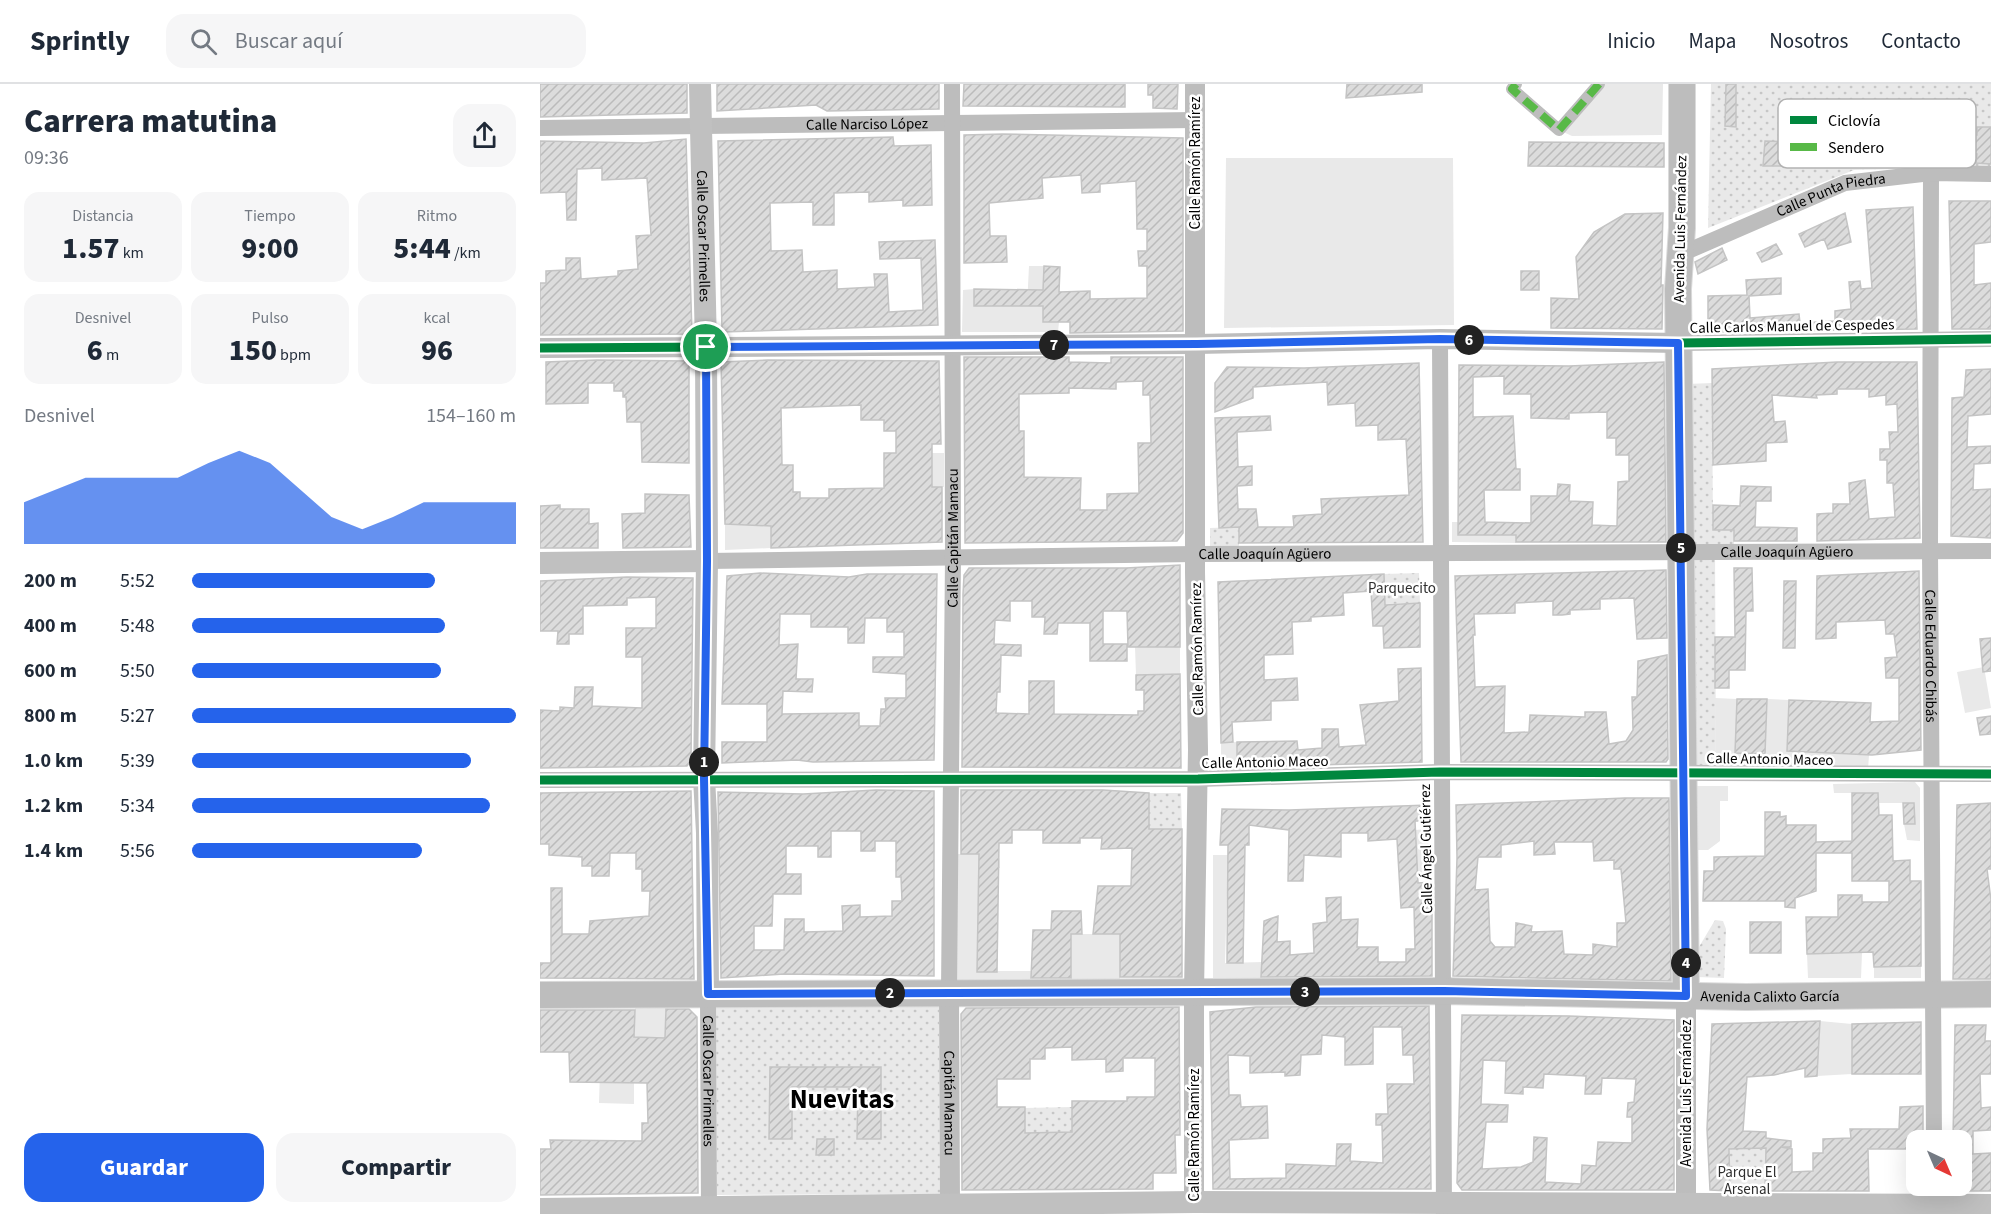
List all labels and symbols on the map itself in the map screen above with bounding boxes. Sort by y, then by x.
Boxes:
street label: Calle Ramón Ramírez [1185,96,1206,230]
legend [1778,99,1976,168]
text: Ciclovía [1828,110,1881,132]
street label: Calle Narciso López [806,113,928,136]
text: Sendero [1828,137,1884,159]
street label: Avenida Luis Fernández [1669,155,1692,303]
street label: Calle Punta Piedra [1773,168,1887,223]
street label: Calle Oscar Primelles [691,170,715,302]
street label: Calle Carlos Manuel de Cespedes [1689,314,1895,339]
pin [680,321,731,372]
pin: 6 [1454,325,1484,355]
pin: 7 [1039,330,1069,360]
street label: Calle Capitán Mamacu [943,468,964,608]
pin: 5 [1666,533,1696,563]
street label: Calle Joaquín Agüero [1720,542,1853,563]
street label: Calle Joaquín Agüero [1198,543,1331,565]
park label: Parquecito [1368,578,1436,599]
street label: Calle Ramón Ramírez [1186,582,1209,716]
street label: Calle Eduardo Chibás [1919,589,1941,723]
pin: 1 [689,747,719,777]
street label: Calle Antonio Maceo [1706,748,1834,771]
street label: Calle Antonio Maceo [1201,751,1329,774]
street label: Calle Ángel Gutiérrez [1415,784,1438,914]
pin: 4 [1671,948,1701,978]
pin: 3 [1290,977,1320,1007]
pin: 2 [875,978,905,1008]
street label: Avenida Calixto García [1700,986,1840,1008]
street label: Calle Oscar Primelles [697,1015,719,1147]
street label: Avenida Luis Fernández [1676,1019,1697,1167]
street label: Capitán Mamacu [938,1050,960,1156]
street label: Calle Ramón Ramírez [1184,1068,1205,1202]
district label: Nuevitas [790,1080,894,1119]
north arrow [1906,1130,1972,1196]
park label: Parque El Arsenal [1717,1162,1777,1200]

